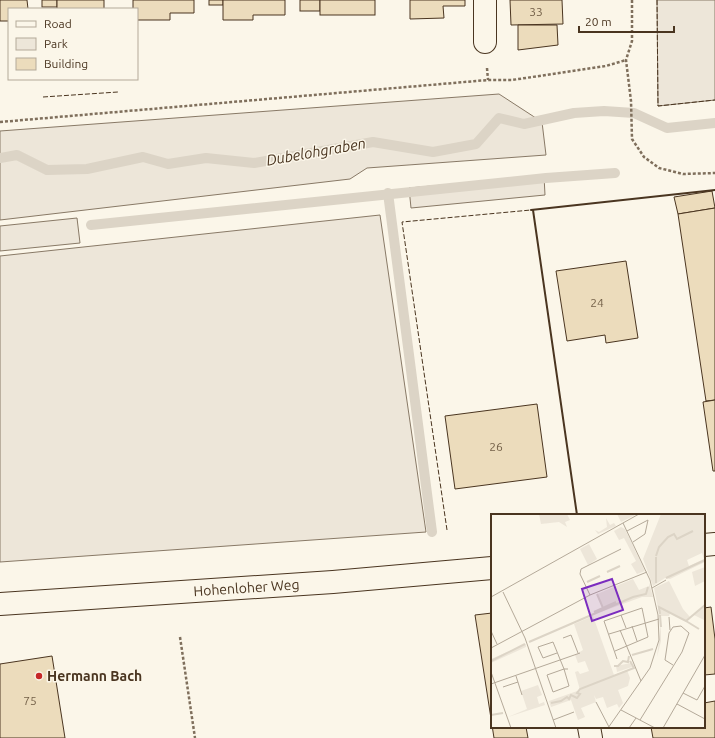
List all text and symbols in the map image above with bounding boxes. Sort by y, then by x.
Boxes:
house number: 33 [529,5,543,18]
legend [8,8,138,80]
scale bar [579,8,674,34]
text: 20 m [585,15,612,28]
text: Road [44,17,72,30]
text: Park [44,37,68,50]
text: Building [44,57,88,70]
water label: Dubelohgraben [265,134,367,169]
house number: 24 [590,296,604,309]
house number: 26 [489,440,503,453]
inset map [491,514,705,728]
street label: Hohenloher Weg [193,576,300,599]
place label: Hermann Bach [47,668,142,684]
marker: Hermann Bach [34,671,44,681]
house number: 75 [23,694,37,707]

